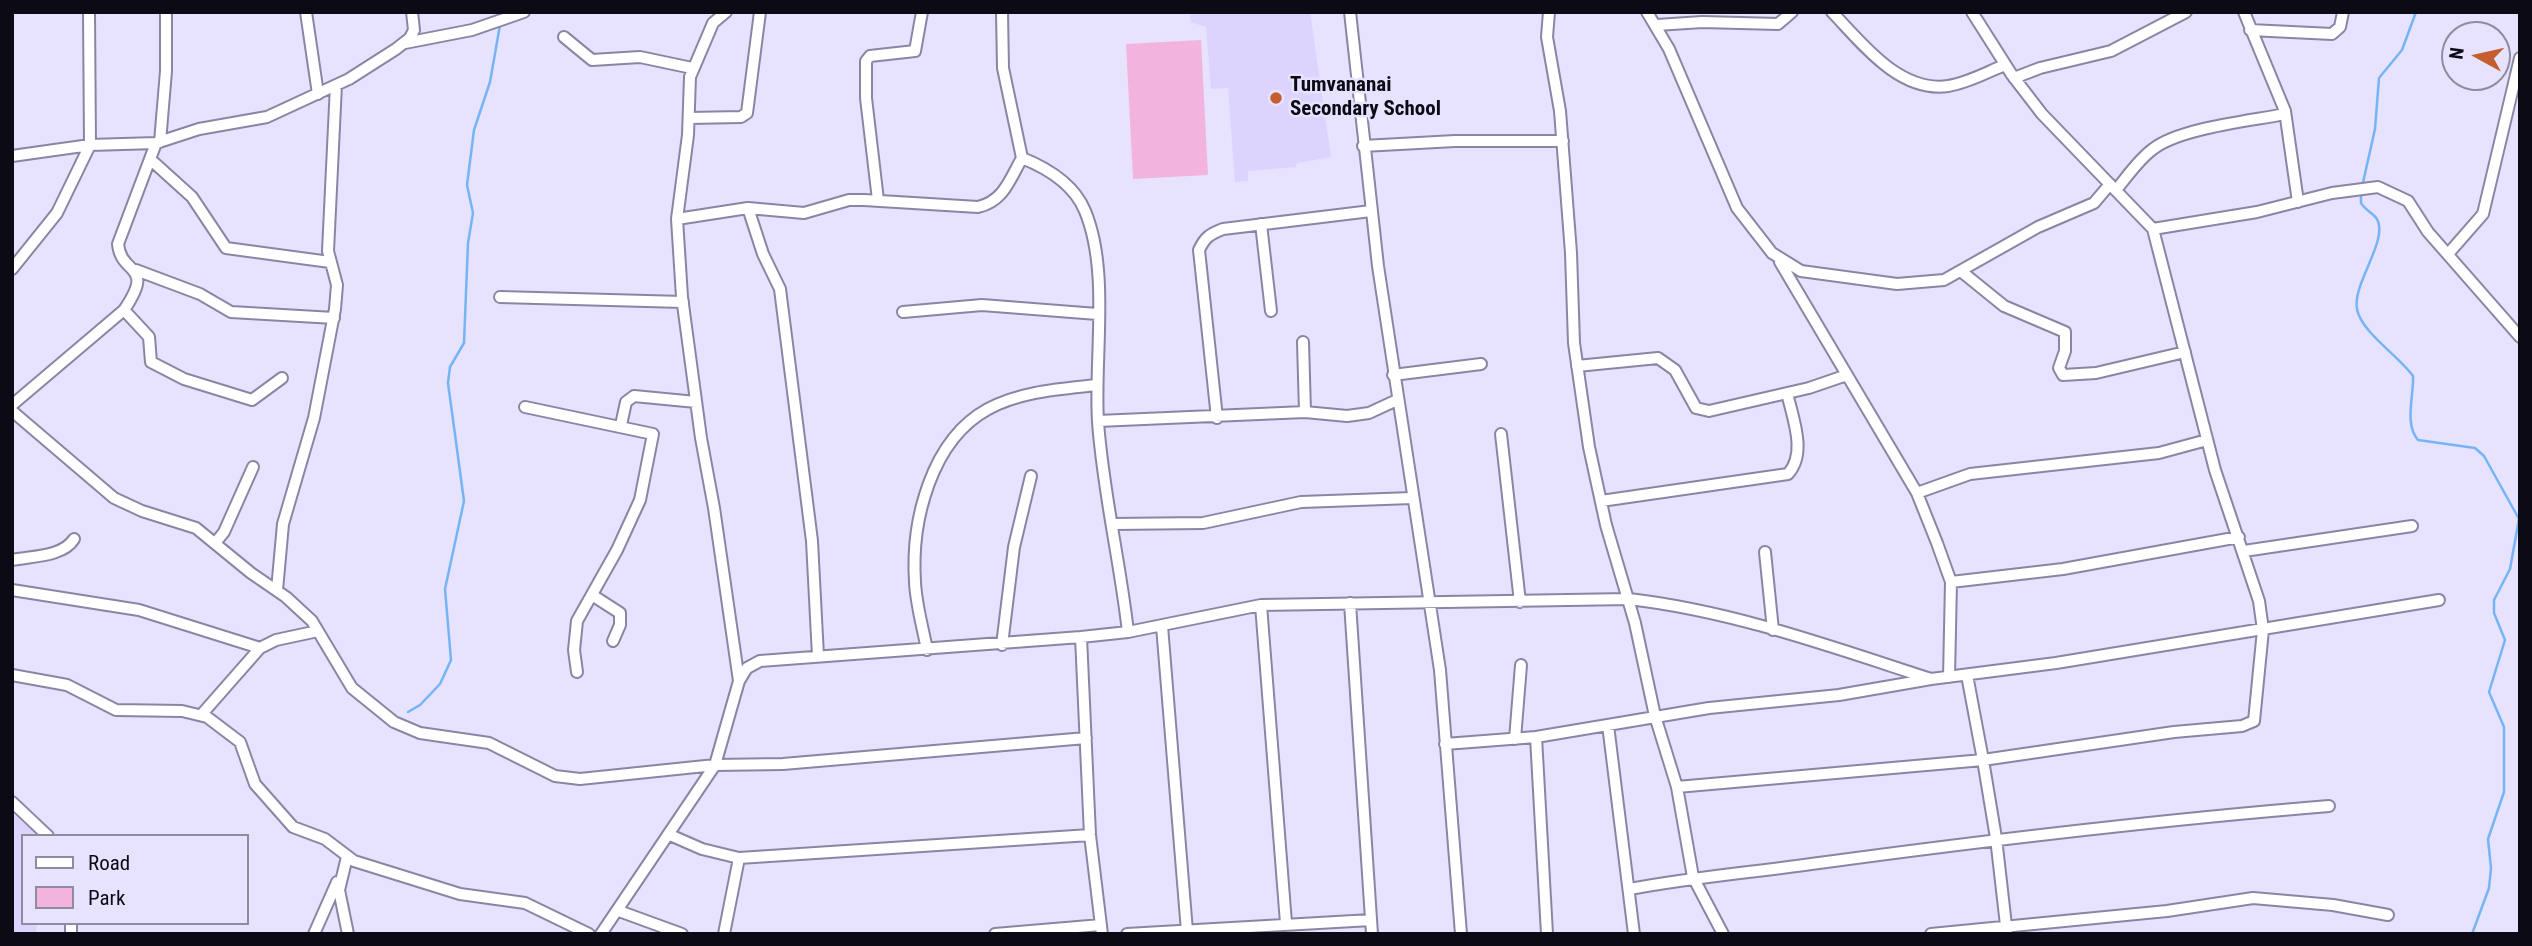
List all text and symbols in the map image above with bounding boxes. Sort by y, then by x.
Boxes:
north arrow [2441,21,2511,91]
text: N [2444,46,2469,61]
place label: Tumvananai Secondary School [1290,73,1441,123]
marker: Tumvananai Secondary School [1268,90,1284,106]
legend [21,834,248,925]
text: Road [88,851,130,875]
text: Park [88,886,125,910]

